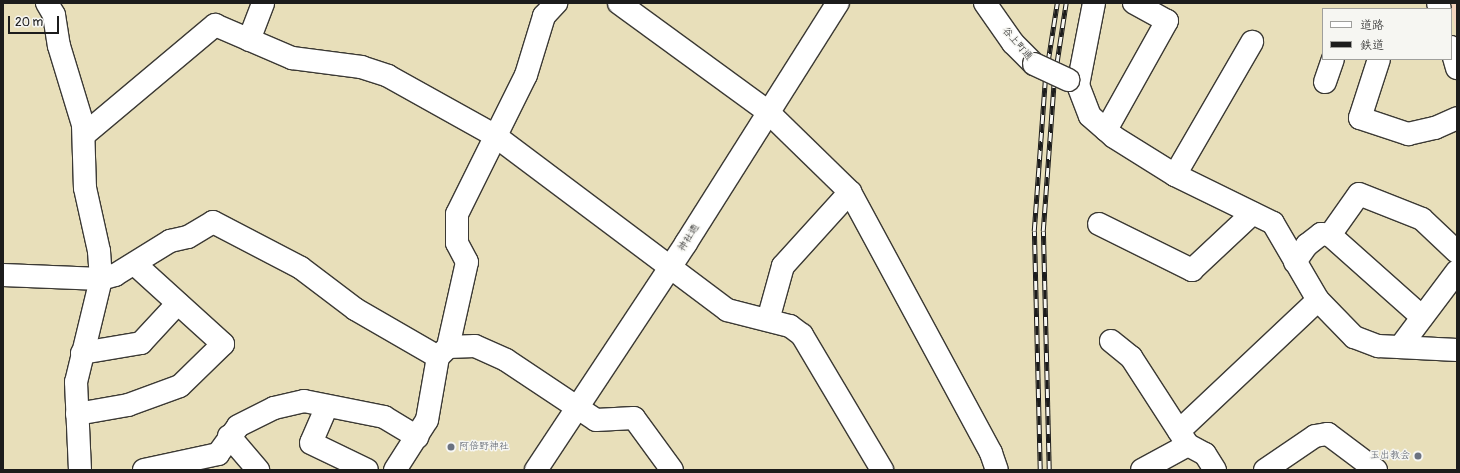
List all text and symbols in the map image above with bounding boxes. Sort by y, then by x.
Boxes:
scale bar [10,8,61,34]
legend [1322,8,1452,60]
text: 20 m [15,15,43,30]
text: 道路 [1360,18,1384,33]
street label: 谷上町通 [999,25,1035,63]
text: 鉄道 [1360,38,1384,53]
street label: 神社通 [676,222,702,254]
place label: 阿倍野神社 [459,441,509,453]
marker: 阿倍野神社 [446,442,456,452]
place label: 玉出教会 [1370,450,1410,462]
marker: 玉出教会 [1413,451,1423,461]

